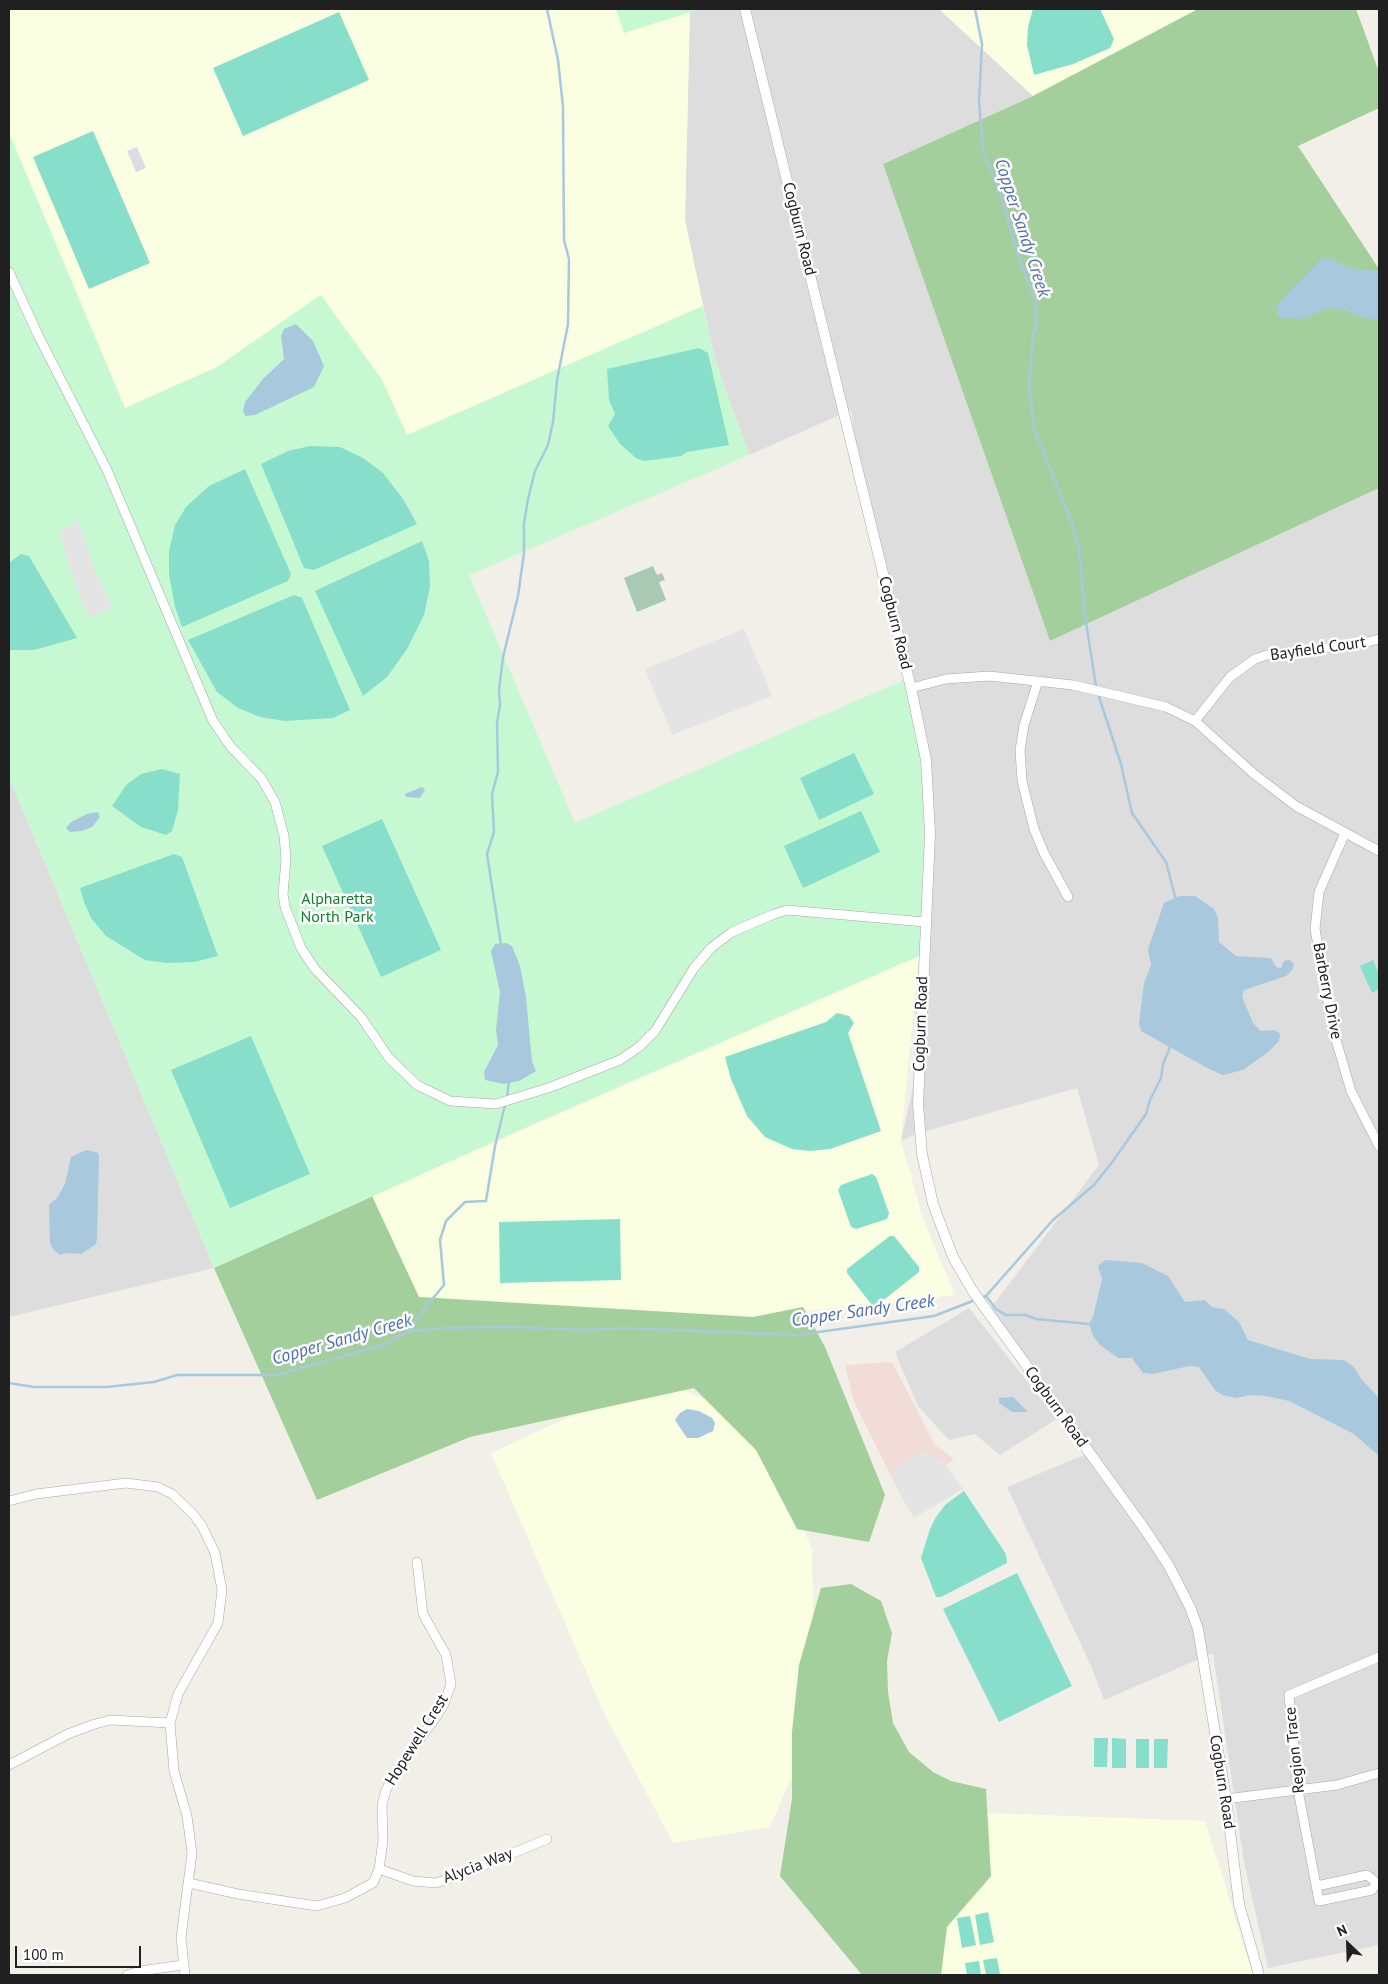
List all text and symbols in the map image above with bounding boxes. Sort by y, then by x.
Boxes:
water label: Copper Sandy Creek [989,156,1055,300]
street label: Cogburn Road [778,180,820,278]
street label: Cogburn Road [874,574,916,672]
street label: Bayfield Court [1269,633,1367,665]
park label: Alpharetta North Park [300,889,374,927]
street label: Barberry Drive [1308,941,1346,1041]
street label: Cogburn Road [910,976,932,1072]
water label: Copper Sandy Creek [790,1290,936,1332]
water label: Copper Sandy Creek [270,1310,414,1370]
street label: Cogburn Road [1020,1363,1092,1451]
street label: Hopewell Crest [381,1691,453,1789]
street label: Region Trace [1281,1706,1309,1794]
street label: Cogburn Road [1205,1733,1239,1831]
street label: Alycia Way [440,1844,516,1888]
north arrow [1323,1919,1373,1969]
text: N [1334,1920,1350,1940]
scale bar [18,1936,144,1968]
text: 100 m [23,1945,64,1964]

